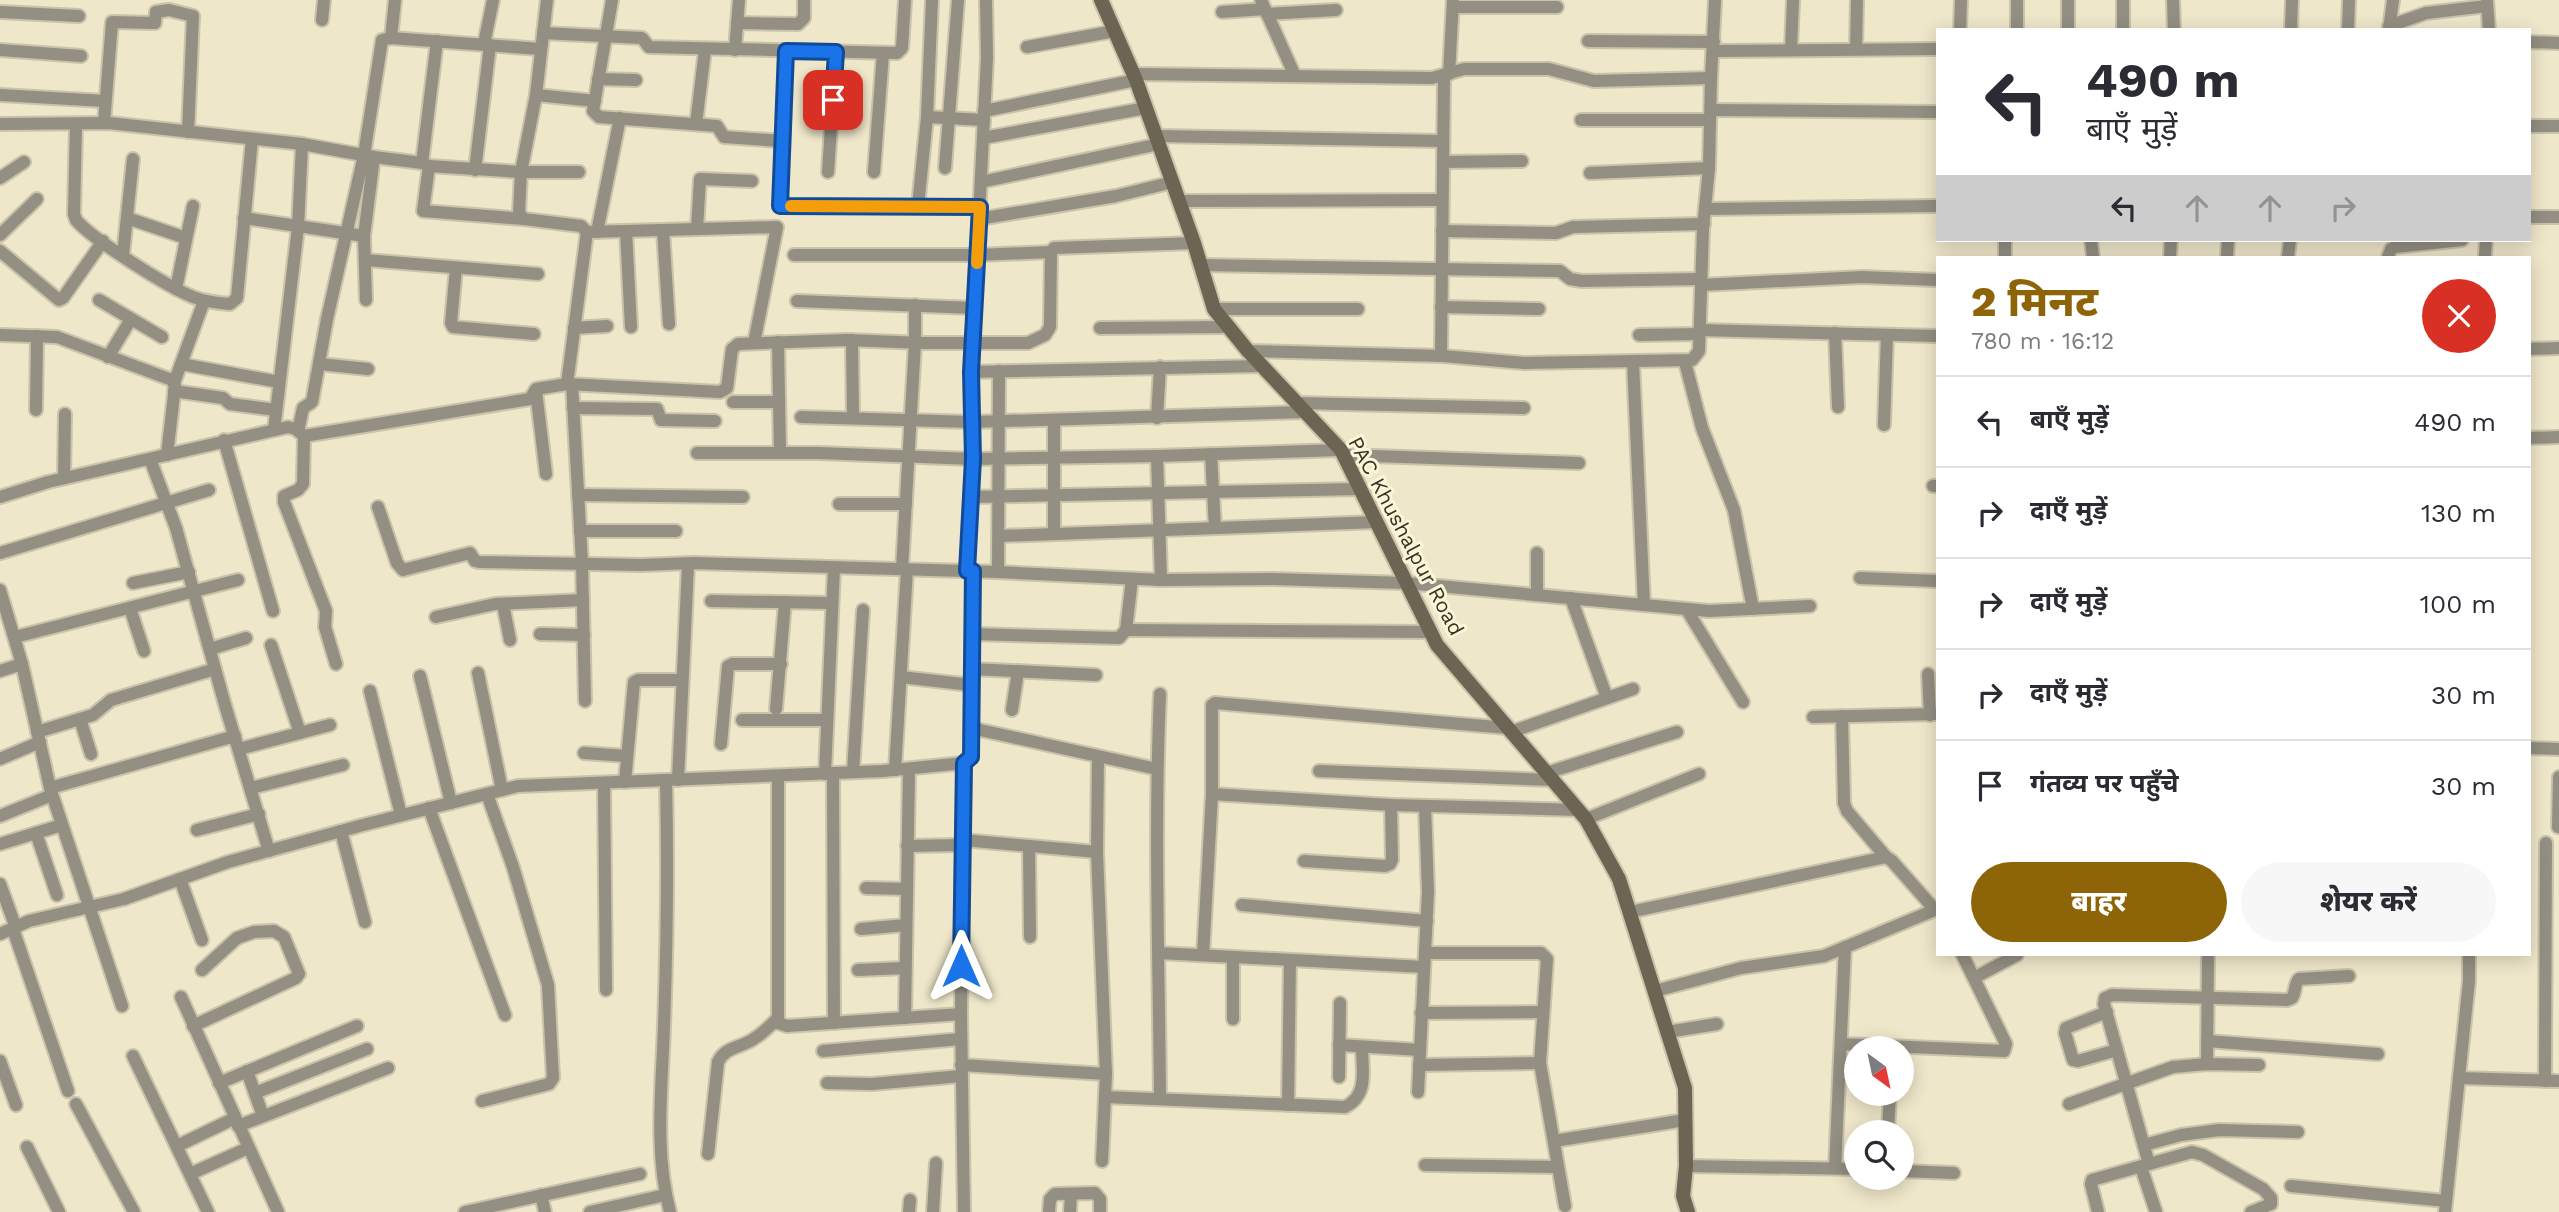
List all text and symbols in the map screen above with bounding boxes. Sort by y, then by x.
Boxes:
text: 490 m [2086,51,2240,109]
icon: left [1971,56,2062,147]
pin [803,70,863,130]
icon: arrive [814,81,852,119]
text: बाएँ मुड़ें [2086,110,2177,148]
icon: left [2105,189,2143,227]
icon: ahead [2178,189,2216,227]
icon: ahead [2251,189,2289,227]
icon: right [2324,189,2362,227]
text: 2 मिनट [1971,277,2098,326]
button: close [2422,279,2496,353]
text: 780 m · 16:12 [1971,328,2114,355]
icon: left [1971,403,2009,441]
text: बाएँ मुड़ें [2030,404,2109,434]
text: 490 m [2414,407,2496,437]
street label: PAC Khushalpur Road [1343,432,1469,639]
icon: right [1971,494,2009,532]
text: दाएँ मुड़ें [2030,495,2107,525]
text: 130 m [2421,498,2496,528]
icon: right [1971,585,2009,623]
text: दाएँ मुड़ें [2030,586,2107,616]
text: 100 m [2420,589,2496,619]
icon: right [1971,676,2009,714]
text: दाएँ मुड़ें [2030,677,2107,707]
text: 30 m [2431,680,2496,710]
icon: arrive [1971,767,2009,805]
text: गंतव्य पर पहुँचे [2030,768,2179,798]
text: 30 m [2431,771,2496,801]
button: बाहर [1971,862,2227,942]
button: शेयर करें [2241,862,2496,942]
position arrow [924,929,998,1003]
north arrow [1844,1036,1914,1106]
map controls [1844,1036,1914,1190]
button: search [1844,1120,1914,1190]

